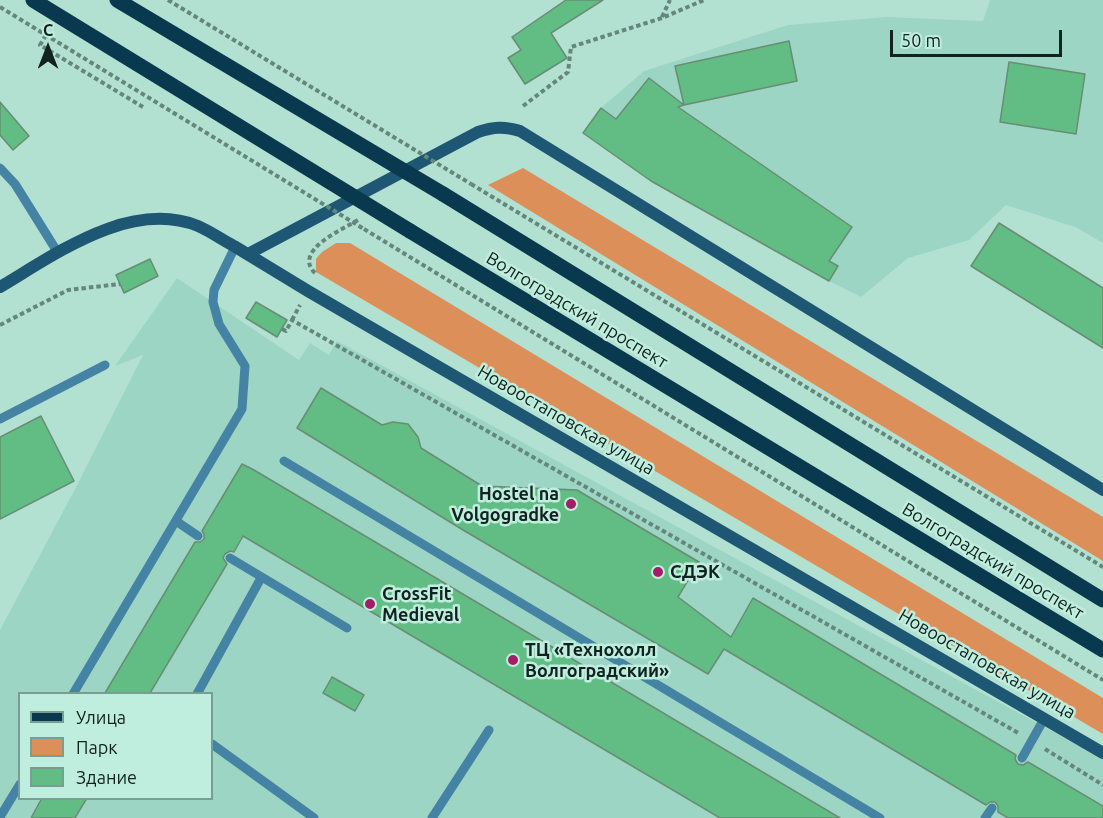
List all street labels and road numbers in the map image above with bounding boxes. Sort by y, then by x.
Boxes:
street label: Волгоградский проспект [482,247,672,373]
street label: Новоостаповская улица [474,360,658,480]
street label: Волгоградский проспект [898,498,1088,624]
street label: Новоостаповская улица [895,604,1079,724]

